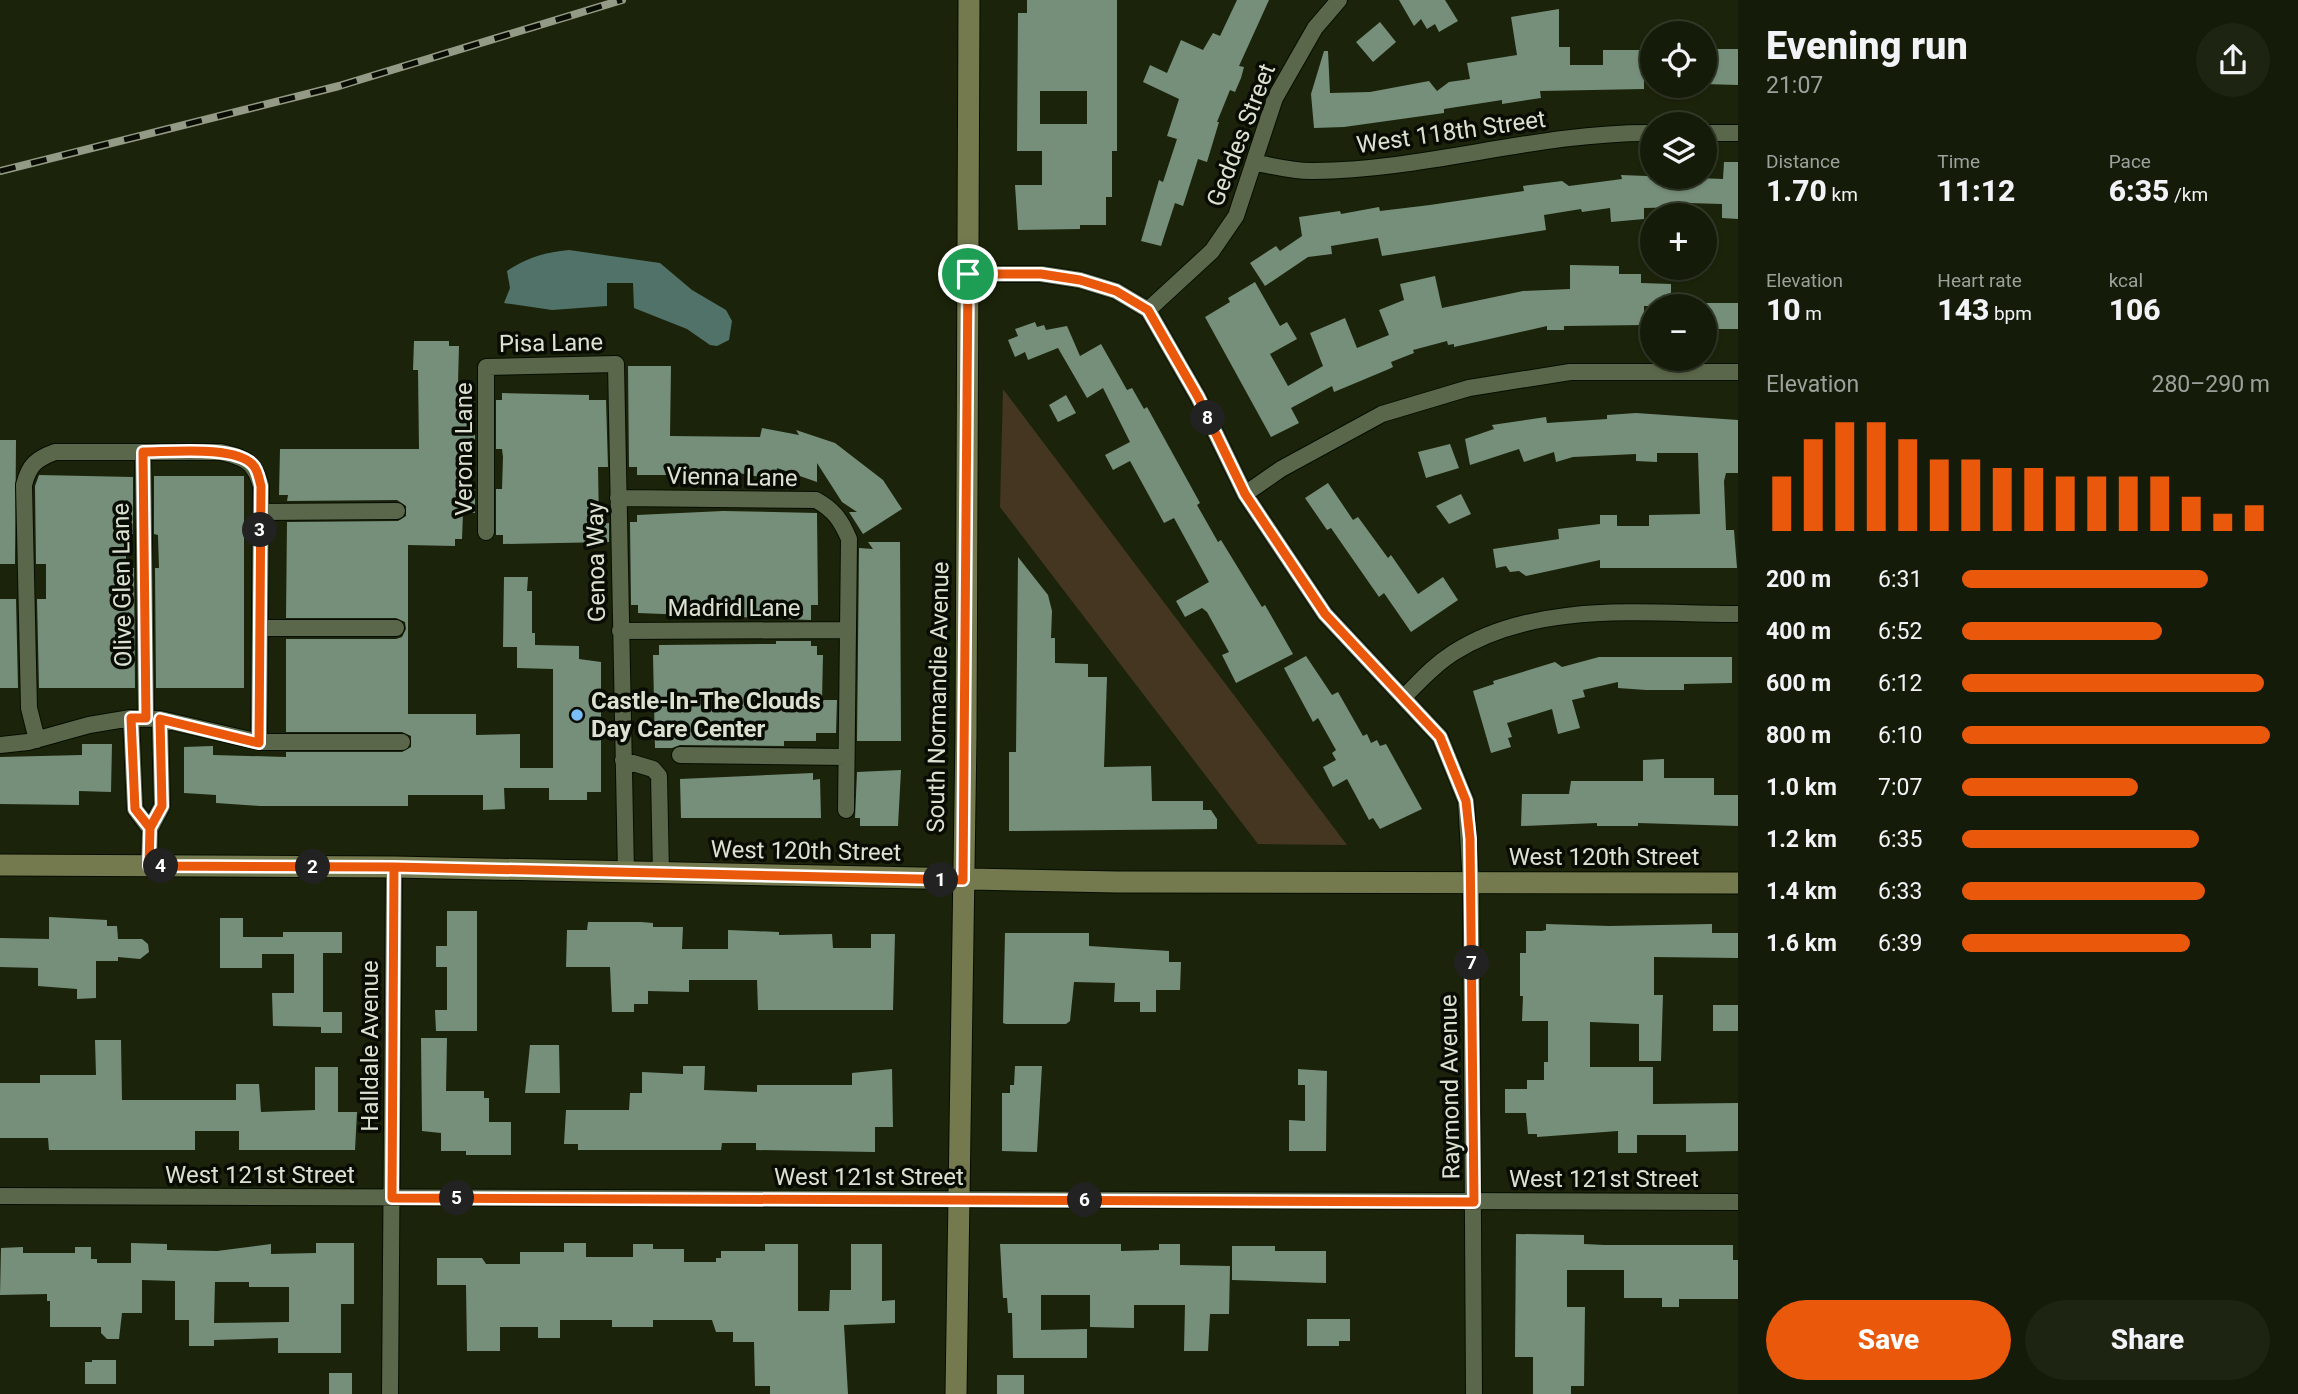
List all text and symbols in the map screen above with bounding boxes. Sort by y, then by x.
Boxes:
map controls [1640,21,1717,371]
button: locate [1640,21,1717,98]
button: share [2196,23,2270,97]
text: Evening run [1766,24,1968,68]
street label: Geddes Street [1201,60,1281,210]
text: 21:07 [1766,72,1823,99]
street label: West 118th Street [1355,105,1547,159]
button: layers [1640,112,1717,189]
text: Distance [1766,150,1840,173]
text: Time [1937,150,1980,173]
text: Pace [2109,150,2151,173]
text: 1.70 [1766,173,1827,208]
text: 11:12 [1937,173,2015,208]
text: 6:35 [2109,173,2169,208]
text: km [1827,183,1858,206]
text: /km [2169,183,2208,206]
button: + [1640,203,1717,280]
pin [938,244,998,304]
icon: arrive [949,255,987,293]
text: Elevation [1766,269,1843,292]
text: Heart rate [1937,269,2022,292]
text: kcal [2109,269,2143,292]
text: 10 [1766,292,1801,327]
text: 143 [1937,292,1989,327]
text: 106 [2109,292,2161,327]
button: − [1640,294,1717,371]
text: m [1801,302,1822,325]
text: bpm [1989,302,2032,325]
street label: Pisa Lane [499,328,603,358]
text: Elevation [1766,371,1859,398]
text: 280–290 m [2151,371,2270,398]
street label: Verona Lane [450,382,478,516]
pin: 8 [1190,400,1226,436]
text: 8 [1202,406,1213,429]
street label: Vienna Lane [666,462,798,492]
street label: Genoa Way [581,501,611,622]
street label: Olive Glen Lane [107,503,137,667]
pin: 3 [243,512,278,548]
text: 3 [254,518,265,541]
street label: South Normandie Avenue [922,561,954,833]
text: 200 m [1766,566,1831,593]
text: 6:31 [1878,566,1922,593]
street label: Madrid Lane [668,594,800,622]
text: 400 m [1766,618,1831,645]
text: 6:52 [1878,618,1922,645]
text: 600 m [1766,670,1831,697]
text: 6:12 [1878,670,1922,697]
place label: Castle-In-The Clouds Day Care Center [591,687,821,743]
marker: Castle-In-The Clouds Day Care Center [569,707,585,723]
text: 800 m [1766,722,1831,749]
text: 6:10 [1878,722,1922,749]
text: 1.0 km [1766,774,1837,801]
text: 7:07 [1878,774,1922,801]
text: 1.2 km [1766,826,1837,853]
text: 6:35 [1878,826,1922,853]
street label: West 120th Street [710,835,902,867]
street label: West 120th Street [1509,843,1699,871]
pin: 4 [144,848,178,884]
pin: 2 [296,850,330,884]
text: 4 [155,854,166,877]
text: 2 [307,855,318,878]
pin: 1 [923,862,958,898]
text: 1 [935,868,946,891]
text: 1.4 km [1766,878,1837,905]
text: 6:33 [1878,878,1922,905]
text: 1.6 km [1766,930,1837,957]
text: 6:39 [1878,930,1922,957]
pin: 7 [1454,946,1490,981]
text: 7 [1466,951,1477,974]
street label: Halldale Avenue [356,960,384,1132]
street label: Raymond Avenue [1434,994,1466,1180]
street label: West 121st Street [165,1161,355,1189]
street label: West 121st Street [774,1163,964,1191]
street label: West 121st Street [1509,1165,1699,1193]
pin: 5 [440,1180,475,1216]
pin: 6 [1068,1182,1102,1218]
text: 5 [451,1186,462,1209]
text: 6 [1079,1188,1090,1211]
button: Save [1766,1300,2011,1380]
button: Share [2025,1300,2270,1380]

